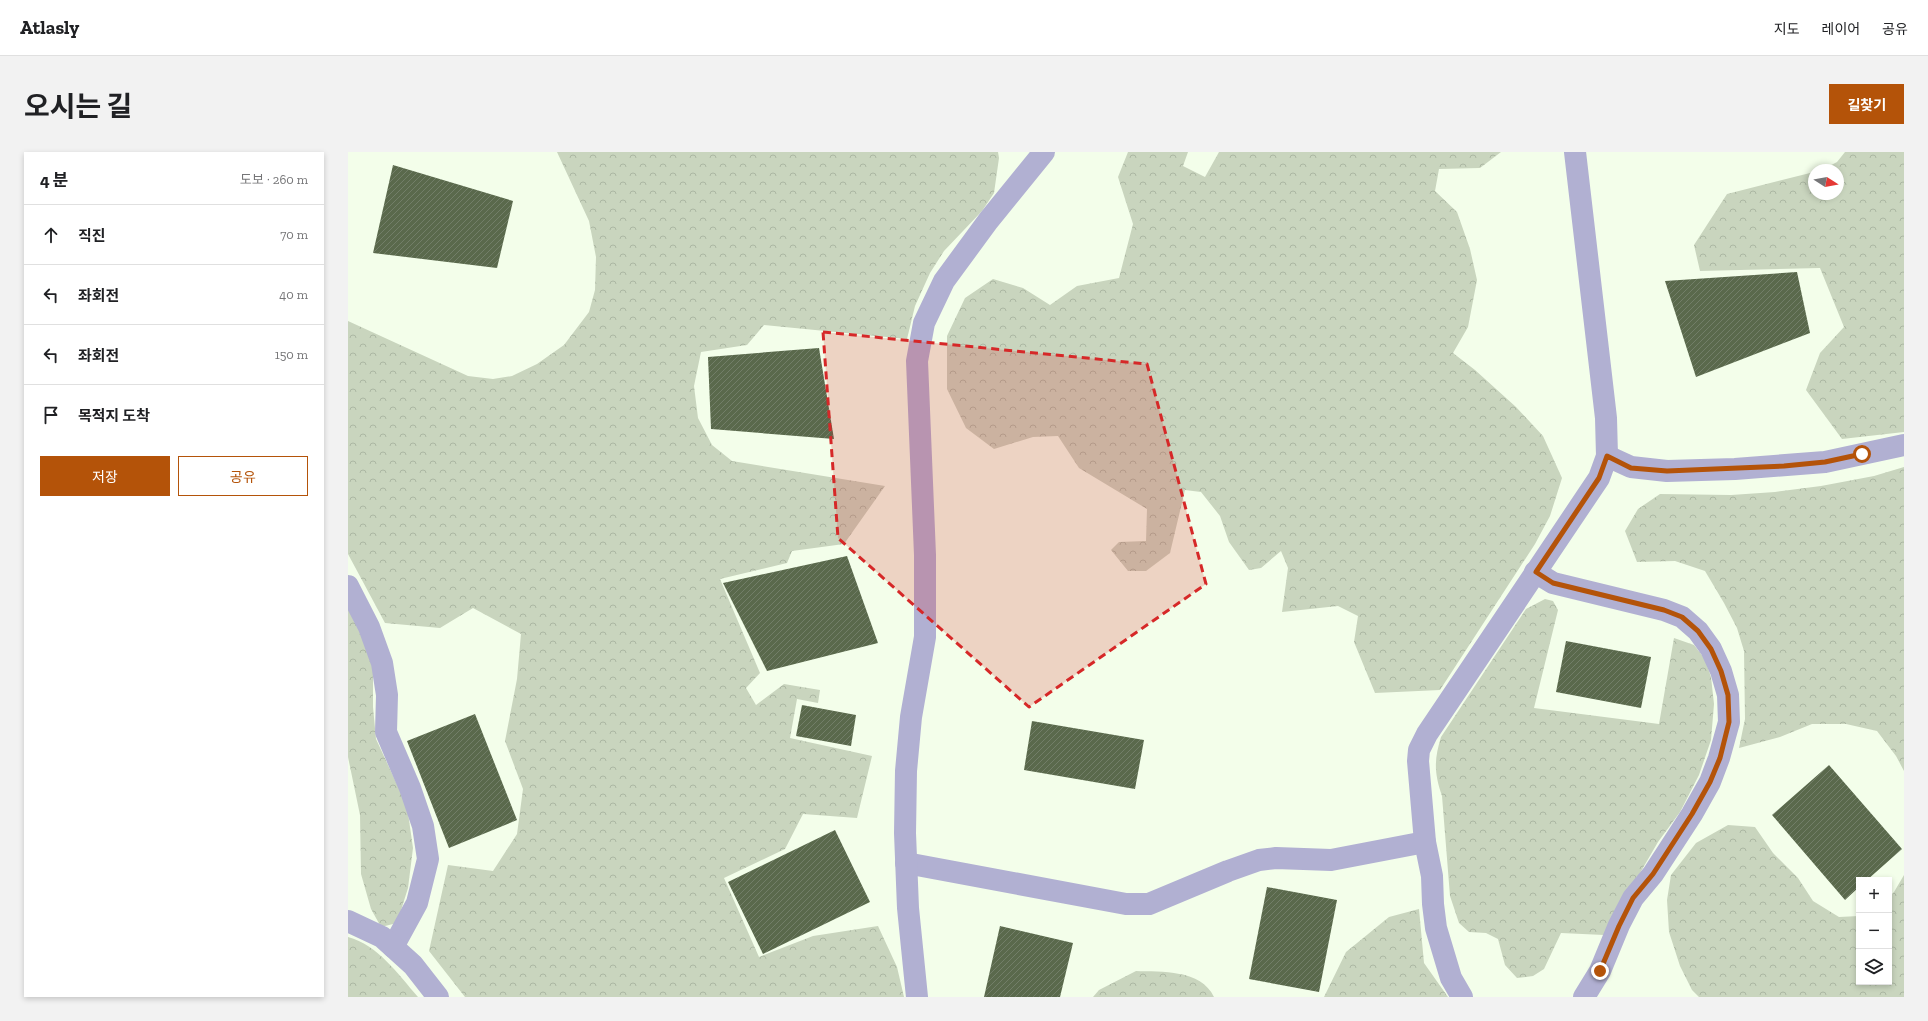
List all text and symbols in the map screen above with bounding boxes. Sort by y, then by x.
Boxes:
text: Atlasly [20,16,79,39]
text: 지도 [1774,21,1800,38]
text: 레이어 [1822,21,1860,38]
text: 공유 [1882,21,1908,38]
button: 길찾기 [1829,84,1904,124]
text: 오시는 길 [24,90,132,123]
north arrow [1808,164,1844,200]
text: 4 분 [40,170,69,190]
text: 도보 · 260 m [240,172,308,187]
icon: ahead [40,224,62,246]
text: 직진 [78,227,106,245]
text: 70 m [280,227,308,242]
icon: left [40,284,62,306]
text: 좌회전 [78,287,119,305]
text: 40 m [279,287,308,302]
icon: left [40,344,62,366]
text: 좌회전 [78,347,119,365]
text: 150 m [275,347,308,362]
icon: arrive [40,404,62,426]
text: 목적지 도착 [78,407,150,425]
route start [1853,445,1871,463]
button: 저장 [40,456,170,496]
button: 공유 [178,456,308,496]
map controls [1856,877,1892,985]
button: + [1856,877,1892,913]
button: − [1856,913,1892,949]
button: layers [1856,949,1892,985]
route end [1591,962,1609,980]

